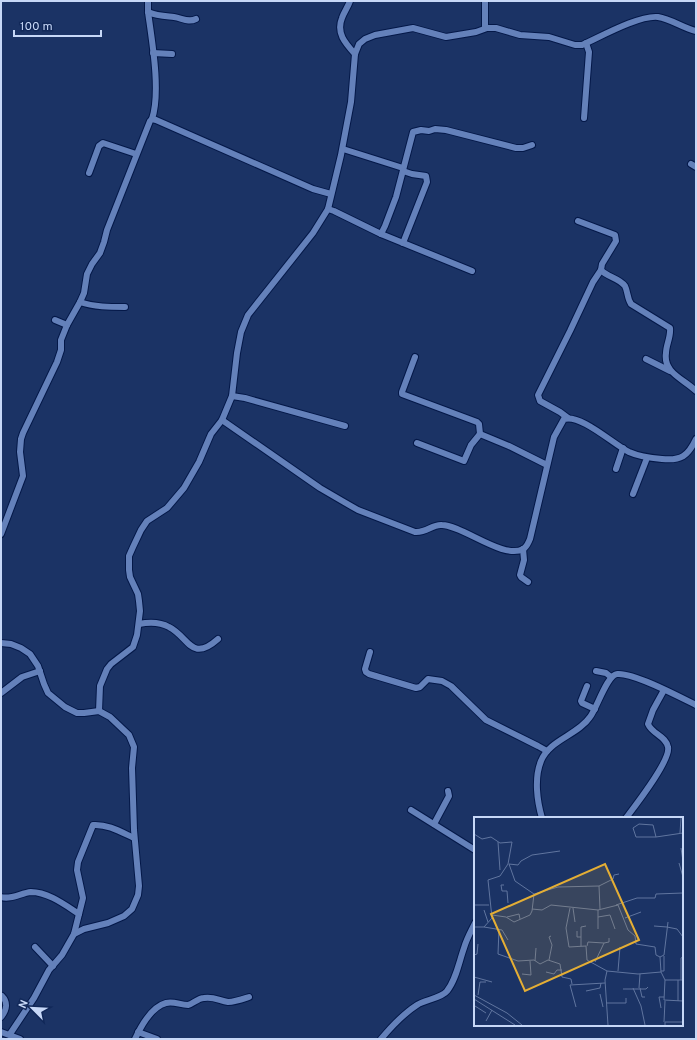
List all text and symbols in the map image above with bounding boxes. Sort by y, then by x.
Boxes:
scale bar [14,12,101,38]
text: 100 m [20,19,53,35]
inset map [474,817,683,1026]
north arrow [12,988,52,1028]
text: N [16,998,32,1011]

